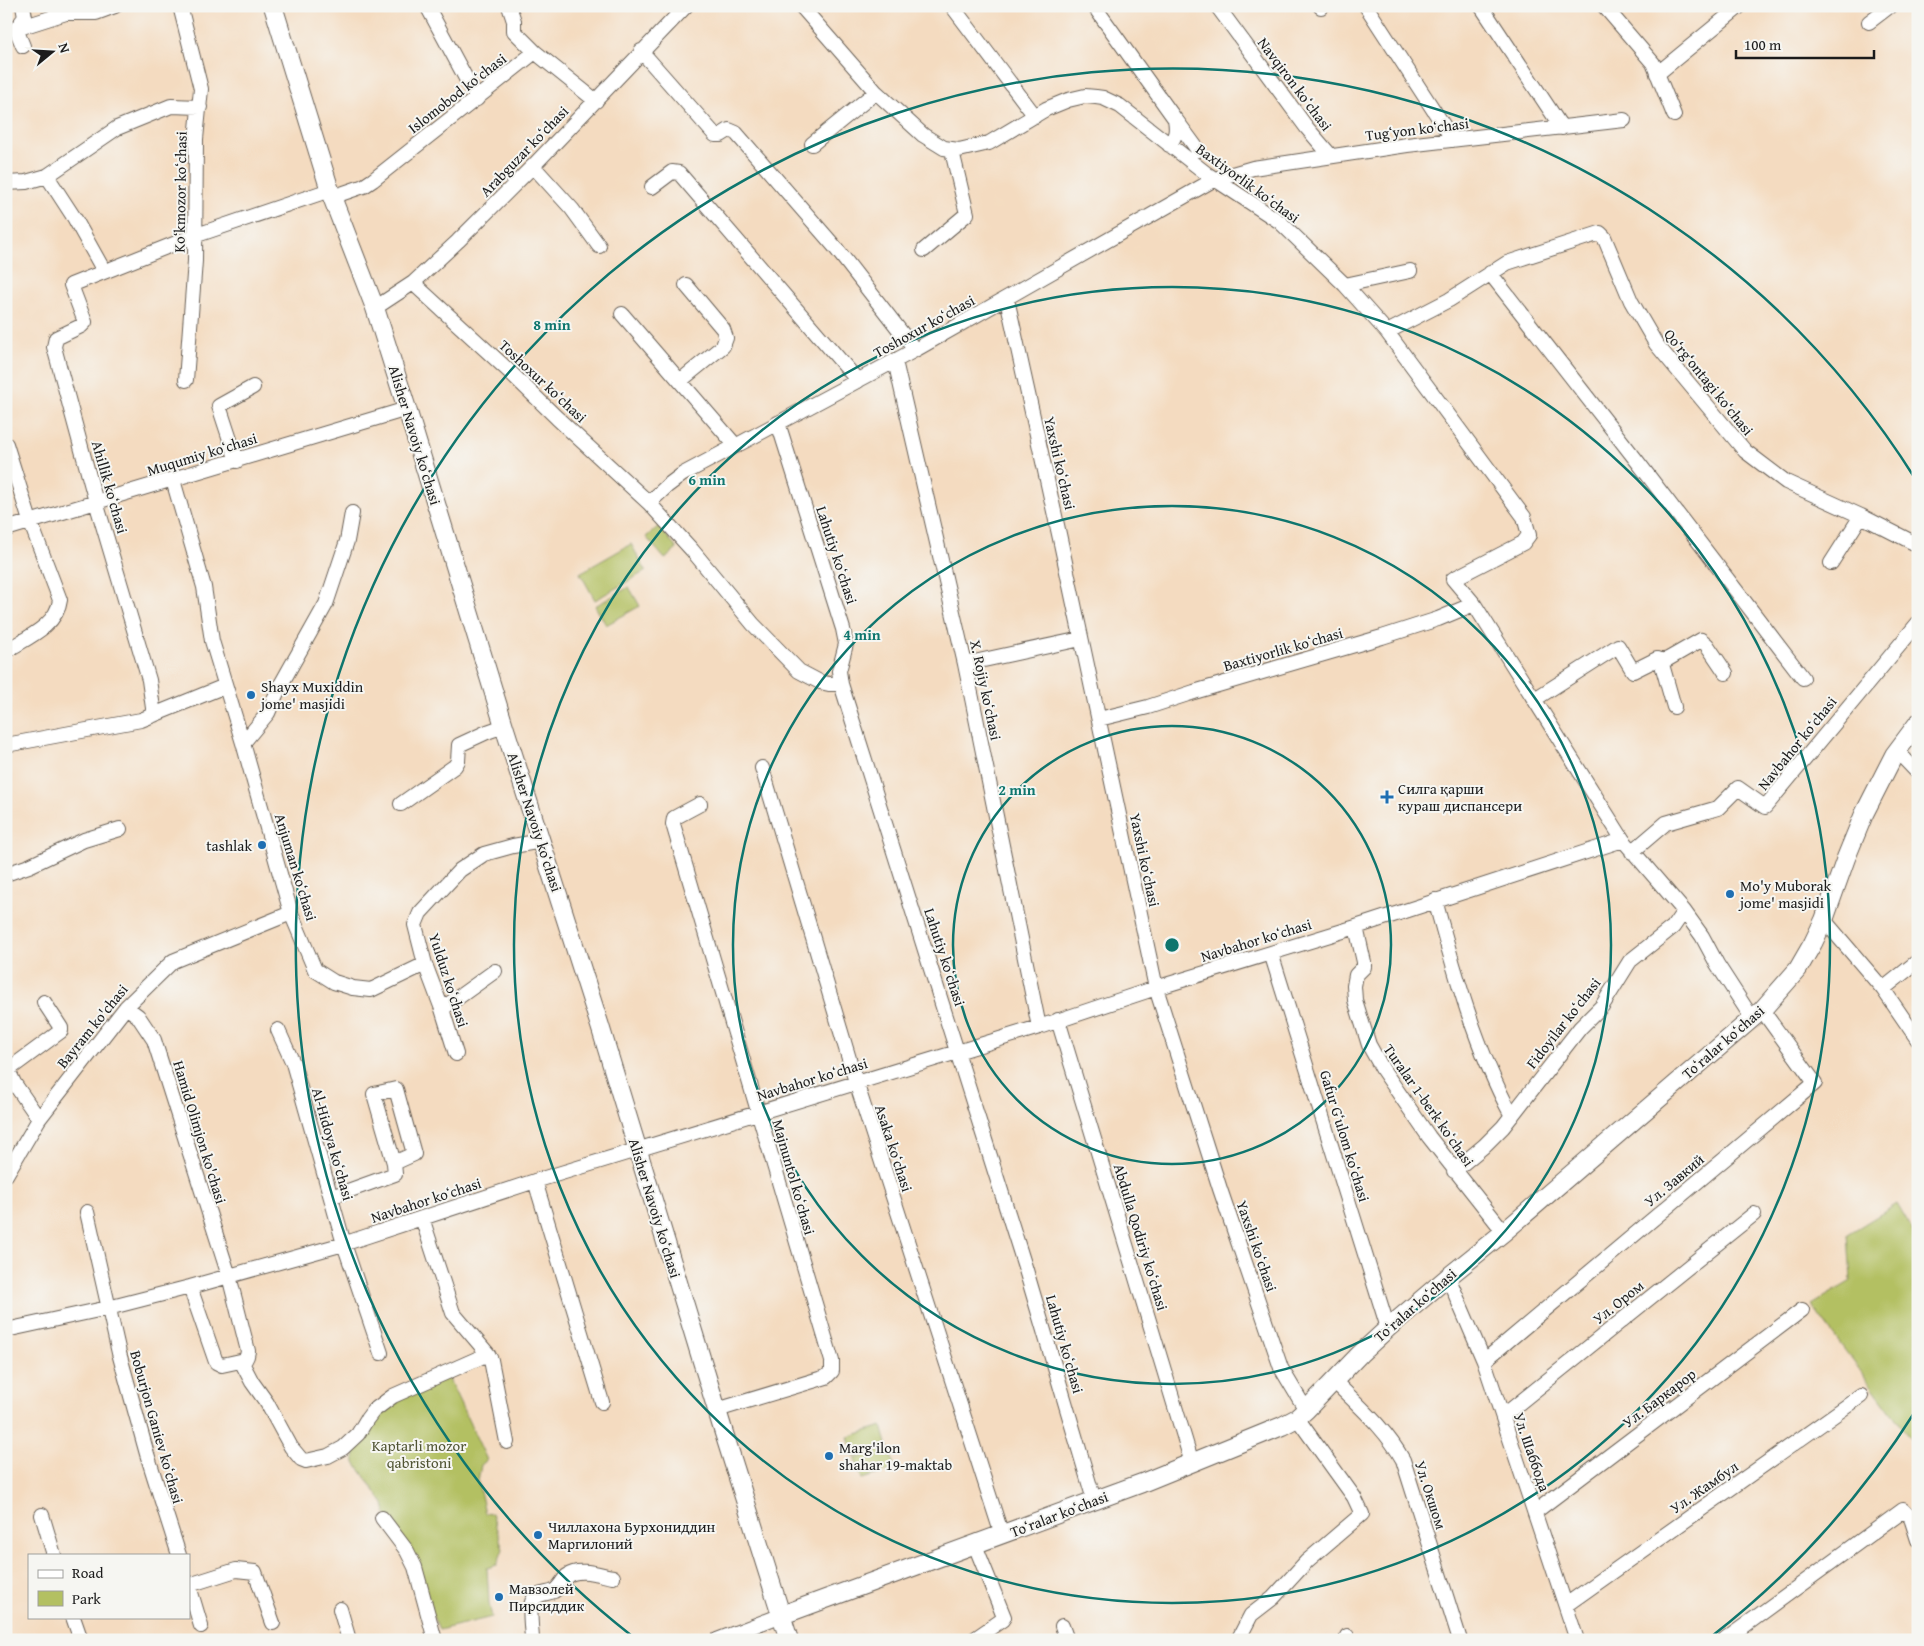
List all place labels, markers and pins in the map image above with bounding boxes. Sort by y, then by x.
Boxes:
place label: Shayx Muxiddin jome' masjidi [259,676,364,714]
marker: Shayx Muxiddin jome' masjidi [245,689,257,701]
place label: Силга қарши кураш диспансери [1398,778,1522,816]
marker: Силга қарши кураш диспансери [1380,790,1394,804]
place label: tashlak [206,835,252,856]
marker: tashlak [256,839,268,851]
place label: Mo'y Muborak jome' masjidi [1738,875,1832,913]
marker: Mo'y Muborak jome' masjidi [1724,888,1736,900]
centre of rings [1163,936,1181,954]
place label: Marg'ilon shahar 19-maktab [839,1437,952,1475]
marker: Marg'ilon shahar 19-maktab [823,1450,835,1462]
place label: Чиллахона Бурхониддин Маргилоний [548,1516,716,1554]
marker: Чиллахона Бурхониддин Маргилоний [532,1529,544,1541]
place label: Мавзолей Пирсиддик [509,1578,584,1616]
marker: Мавзолей Пирсиддик [493,1591,505,1603]

